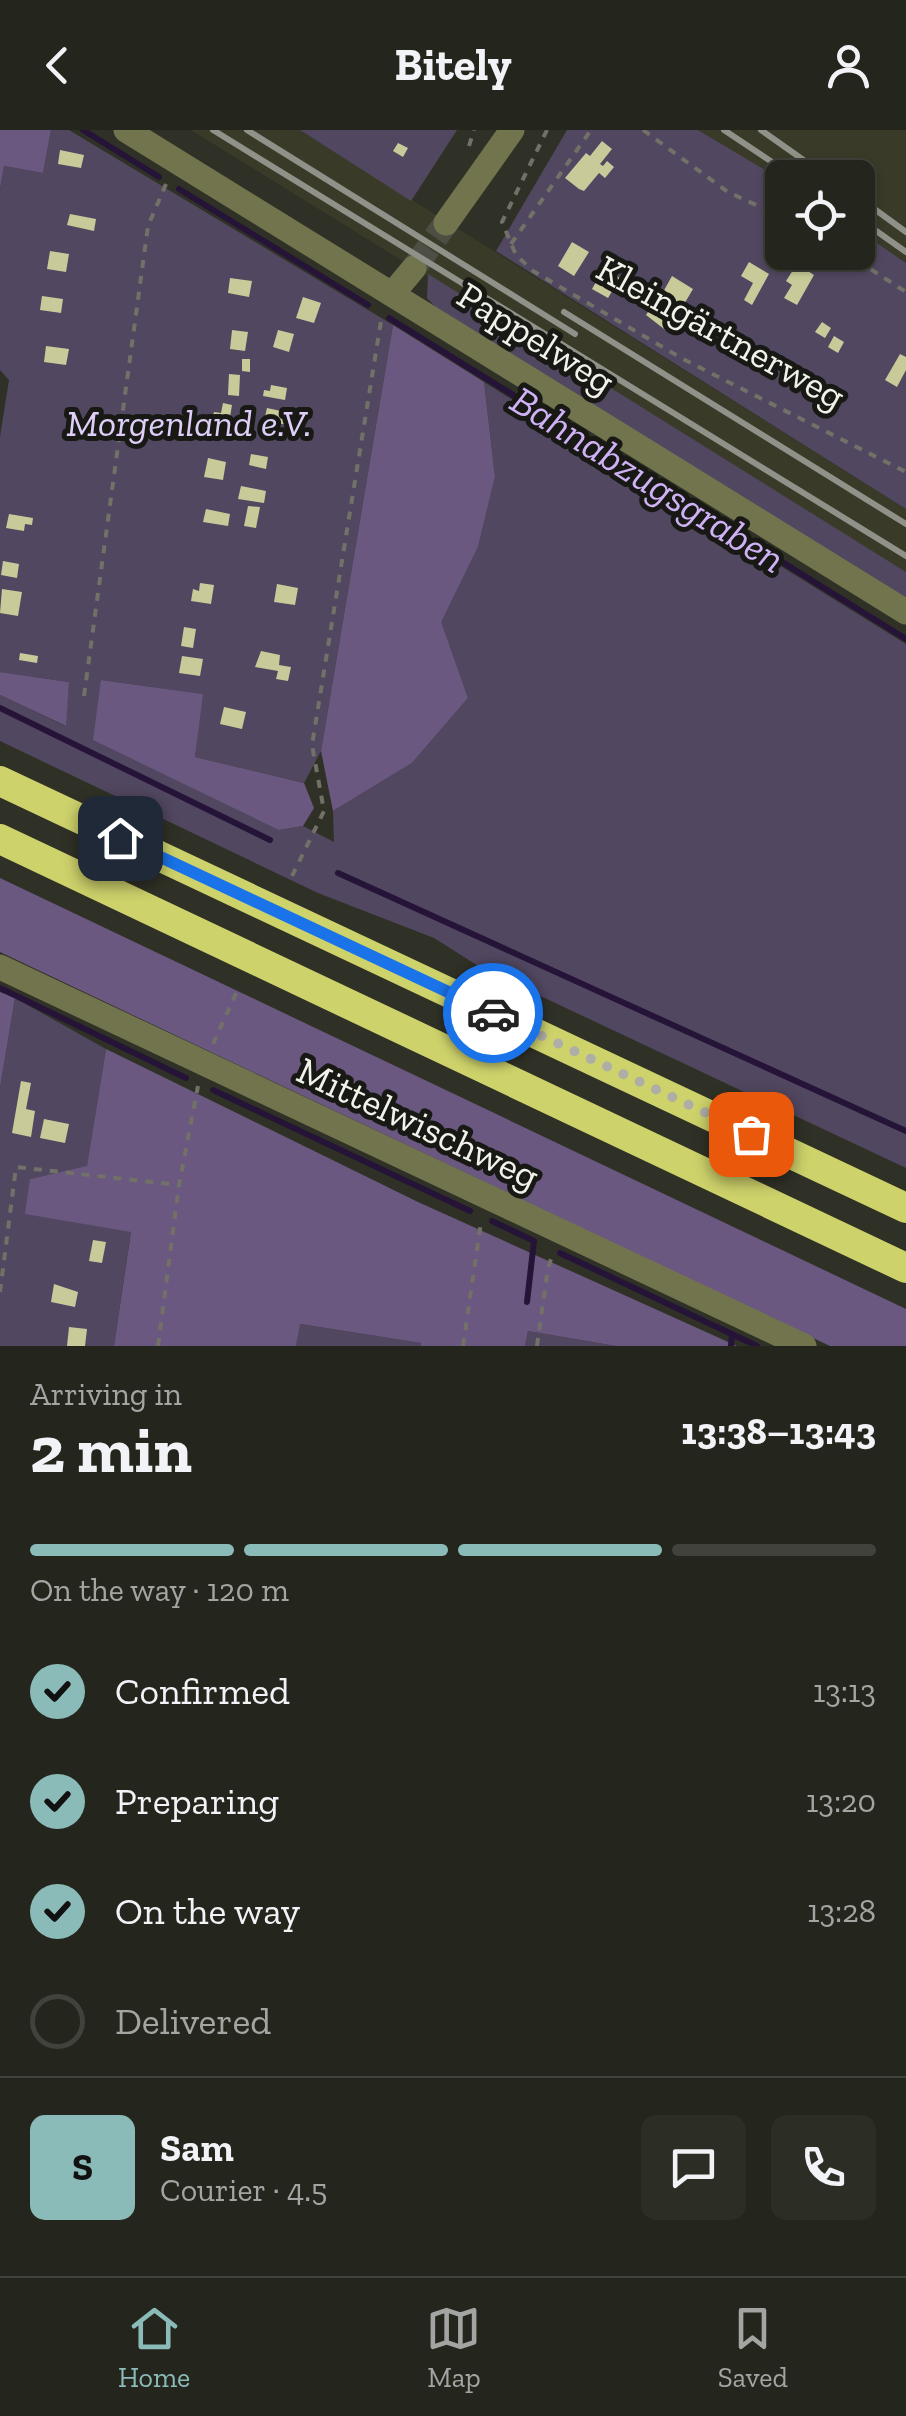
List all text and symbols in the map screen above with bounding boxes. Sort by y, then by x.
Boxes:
icon: back [30,38,85,93]
text: Bitely [394,38,512,92]
icon: person [821,38,876,93]
map controls [765,160,875,270]
button: locate [765,160,875,270]
street label: Kleingärtnerweg [589,245,853,419]
street label: Pappelweg [449,272,623,404]
water label: Bahnabzugsgraben [502,375,794,583]
park label: Morgenland e.V. [66,400,312,446]
pin [78,796,163,881]
icon: home [93,811,148,866]
courier [443,963,543,1063]
icon: car [466,986,521,1041]
street label: Mittelwischweg [290,1047,547,1199]
pin [709,1092,794,1177]
icon: bag [724,1107,779,1162]
text: Arriving in [30,1375,182,1413]
text: 13:38–13:43 [681,1408,876,1454]
text: 2 min [30,1411,192,1489]
text: On the way · 120 m [30,1571,289,1609]
icon: check [30,1664,85,1719]
text: Confirmed [115,1668,290,1714]
text: 13:13 [813,1672,876,1710]
icon: check [30,1774,85,1829]
text: Preparing [115,1778,279,1824]
text: 13:20 [806,1782,876,1820]
icon: check [30,1884,85,1939]
text: On the way [115,1888,300,1934]
text: 13:28 [807,1892,876,1930]
text: Delivered [115,1998,271,2044]
button: chat [641,2115,746,2220]
button: phone [771,2115,876,2220]
text: Sam [160,2125,234,2171]
text: S [72,2144,93,2190]
text: Courier · 4.5 [160,2171,327,2209]
tab: Home [118,2301,190,2394]
tab: Map [426,2301,481,2394]
tab: Saved [718,2301,788,2394]

